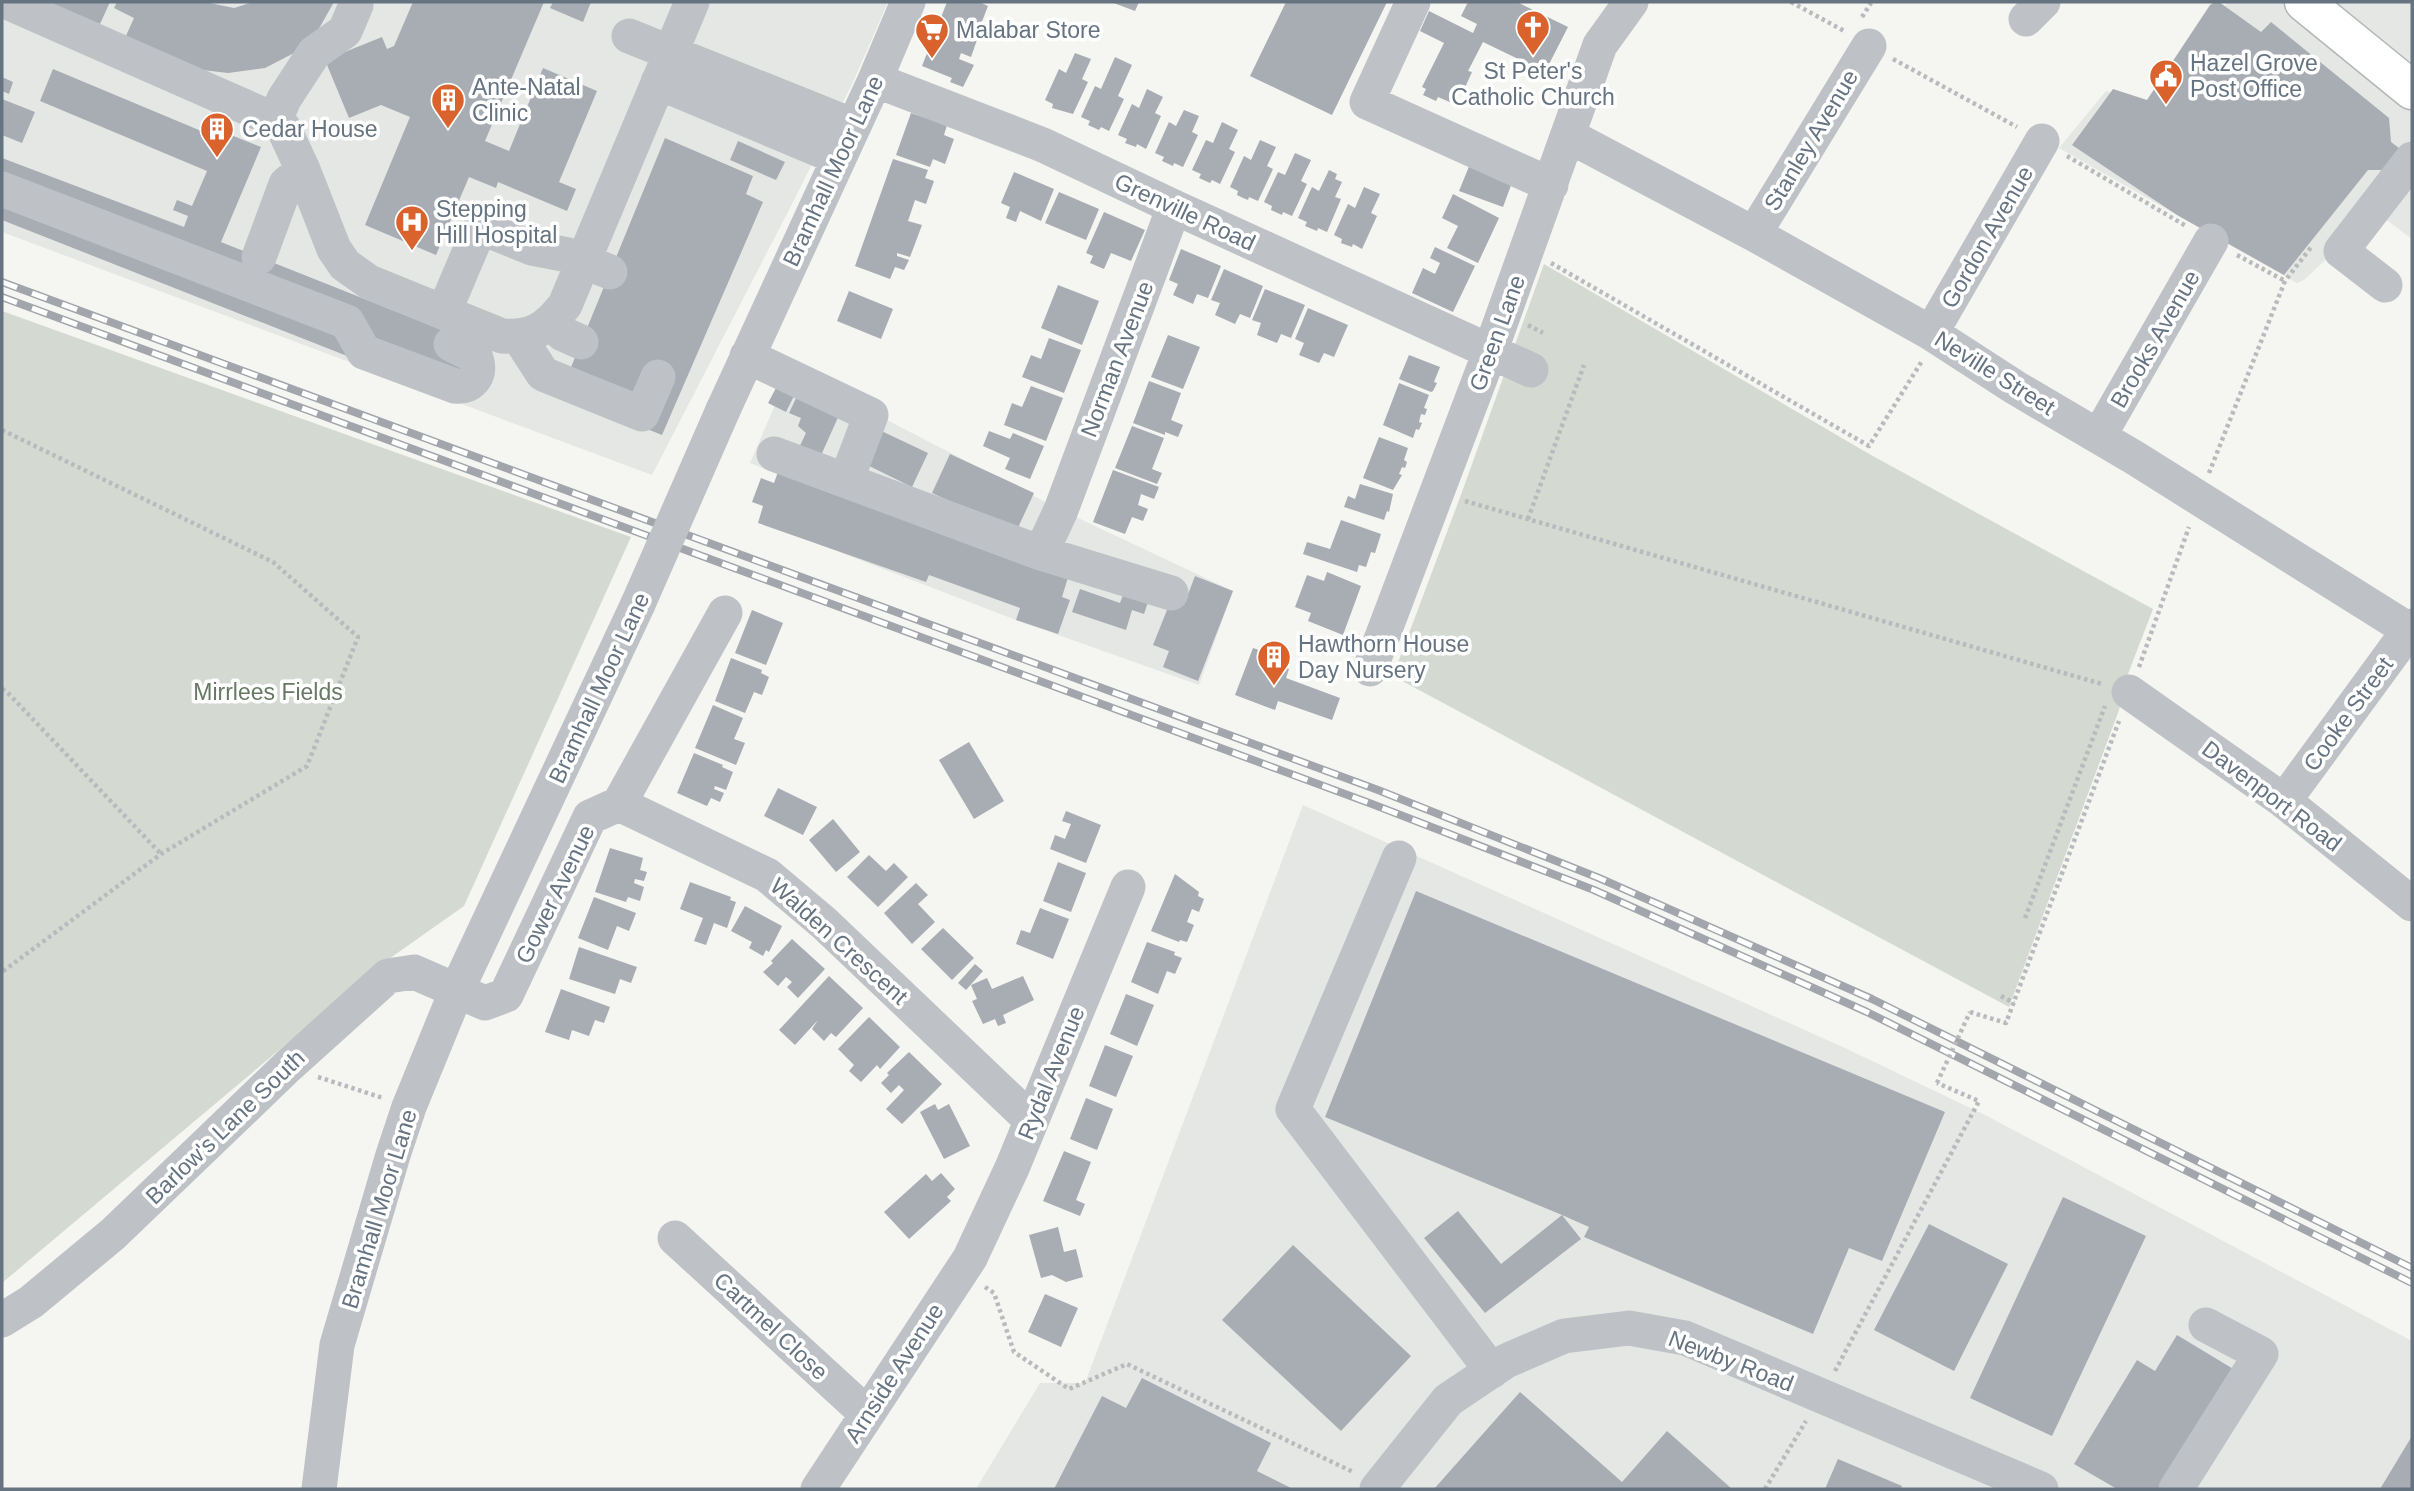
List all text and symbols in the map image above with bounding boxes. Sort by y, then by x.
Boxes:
church icon: St Peter's Catholic Church [1514,8,1552,57]
supermarket icon: Malabar Store [913,11,951,60]
place label: Malabar Store [956,17,1100,43]
place label: Hazel Grove Post Office [2190,50,2318,102]
public building icon: Hazel Grove Post Office [2147,57,2185,106]
place label: St Peter's Catholic Church [1451,58,1615,110]
street label: Stanley Avenue [1759,65,1863,215]
street label: Bramhall Moor Lane [777,72,889,270]
place label: Ante-Natal Clinic [472,74,581,126]
building icon: Ante-Natal Clinic [429,81,467,130]
building icon: Cedar House [198,110,236,159]
place label: Cedar House [242,116,378,142]
street label: Gordon Avenue [1936,161,2038,313]
street label: Grenville Road [1111,168,1259,256]
place label: Stepping Hill Hospital [436,196,557,248]
hospital icon: Stepping Hill Hospital [393,203,431,252]
street label: Brooks Avenue [2105,266,2205,412]
street label: Green Lane [1464,271,1530,395]
street label: Norman Avenue [1075,278,1159,440]
street label: Neville Street [1930,326,2060,421]
street label: Bramhall Moor Lane [543,589,655,787]
place label: Hawthorn House Day Nursery [1298,631,1469,683]
building icon: Hawthorn House Day Nursery [1255,638,1293,687]
street label: Cooke Street [2298,652,2398,776]
park label: Mirrlees Fields [193,679,343,705]
street label: Davenport Road [2197,735,2347,857]
street label: Gower Avenue [510,821,600,967]
street label: Walden Crescent [765,873,913,1010]
street label: Rydal Avenue [1012,1003,1090,1143]
street label: Barlow's Lane South [140,1045,310,1209]
street label: Bramhall Moor Lane [336,1106,422,1312]
street label: Cartmel Close [709,1267,833,1385]
street label: Arnside Avenue [839,1299,949,1447]
street label: Newby Road [1665,1325,1797,1397]

